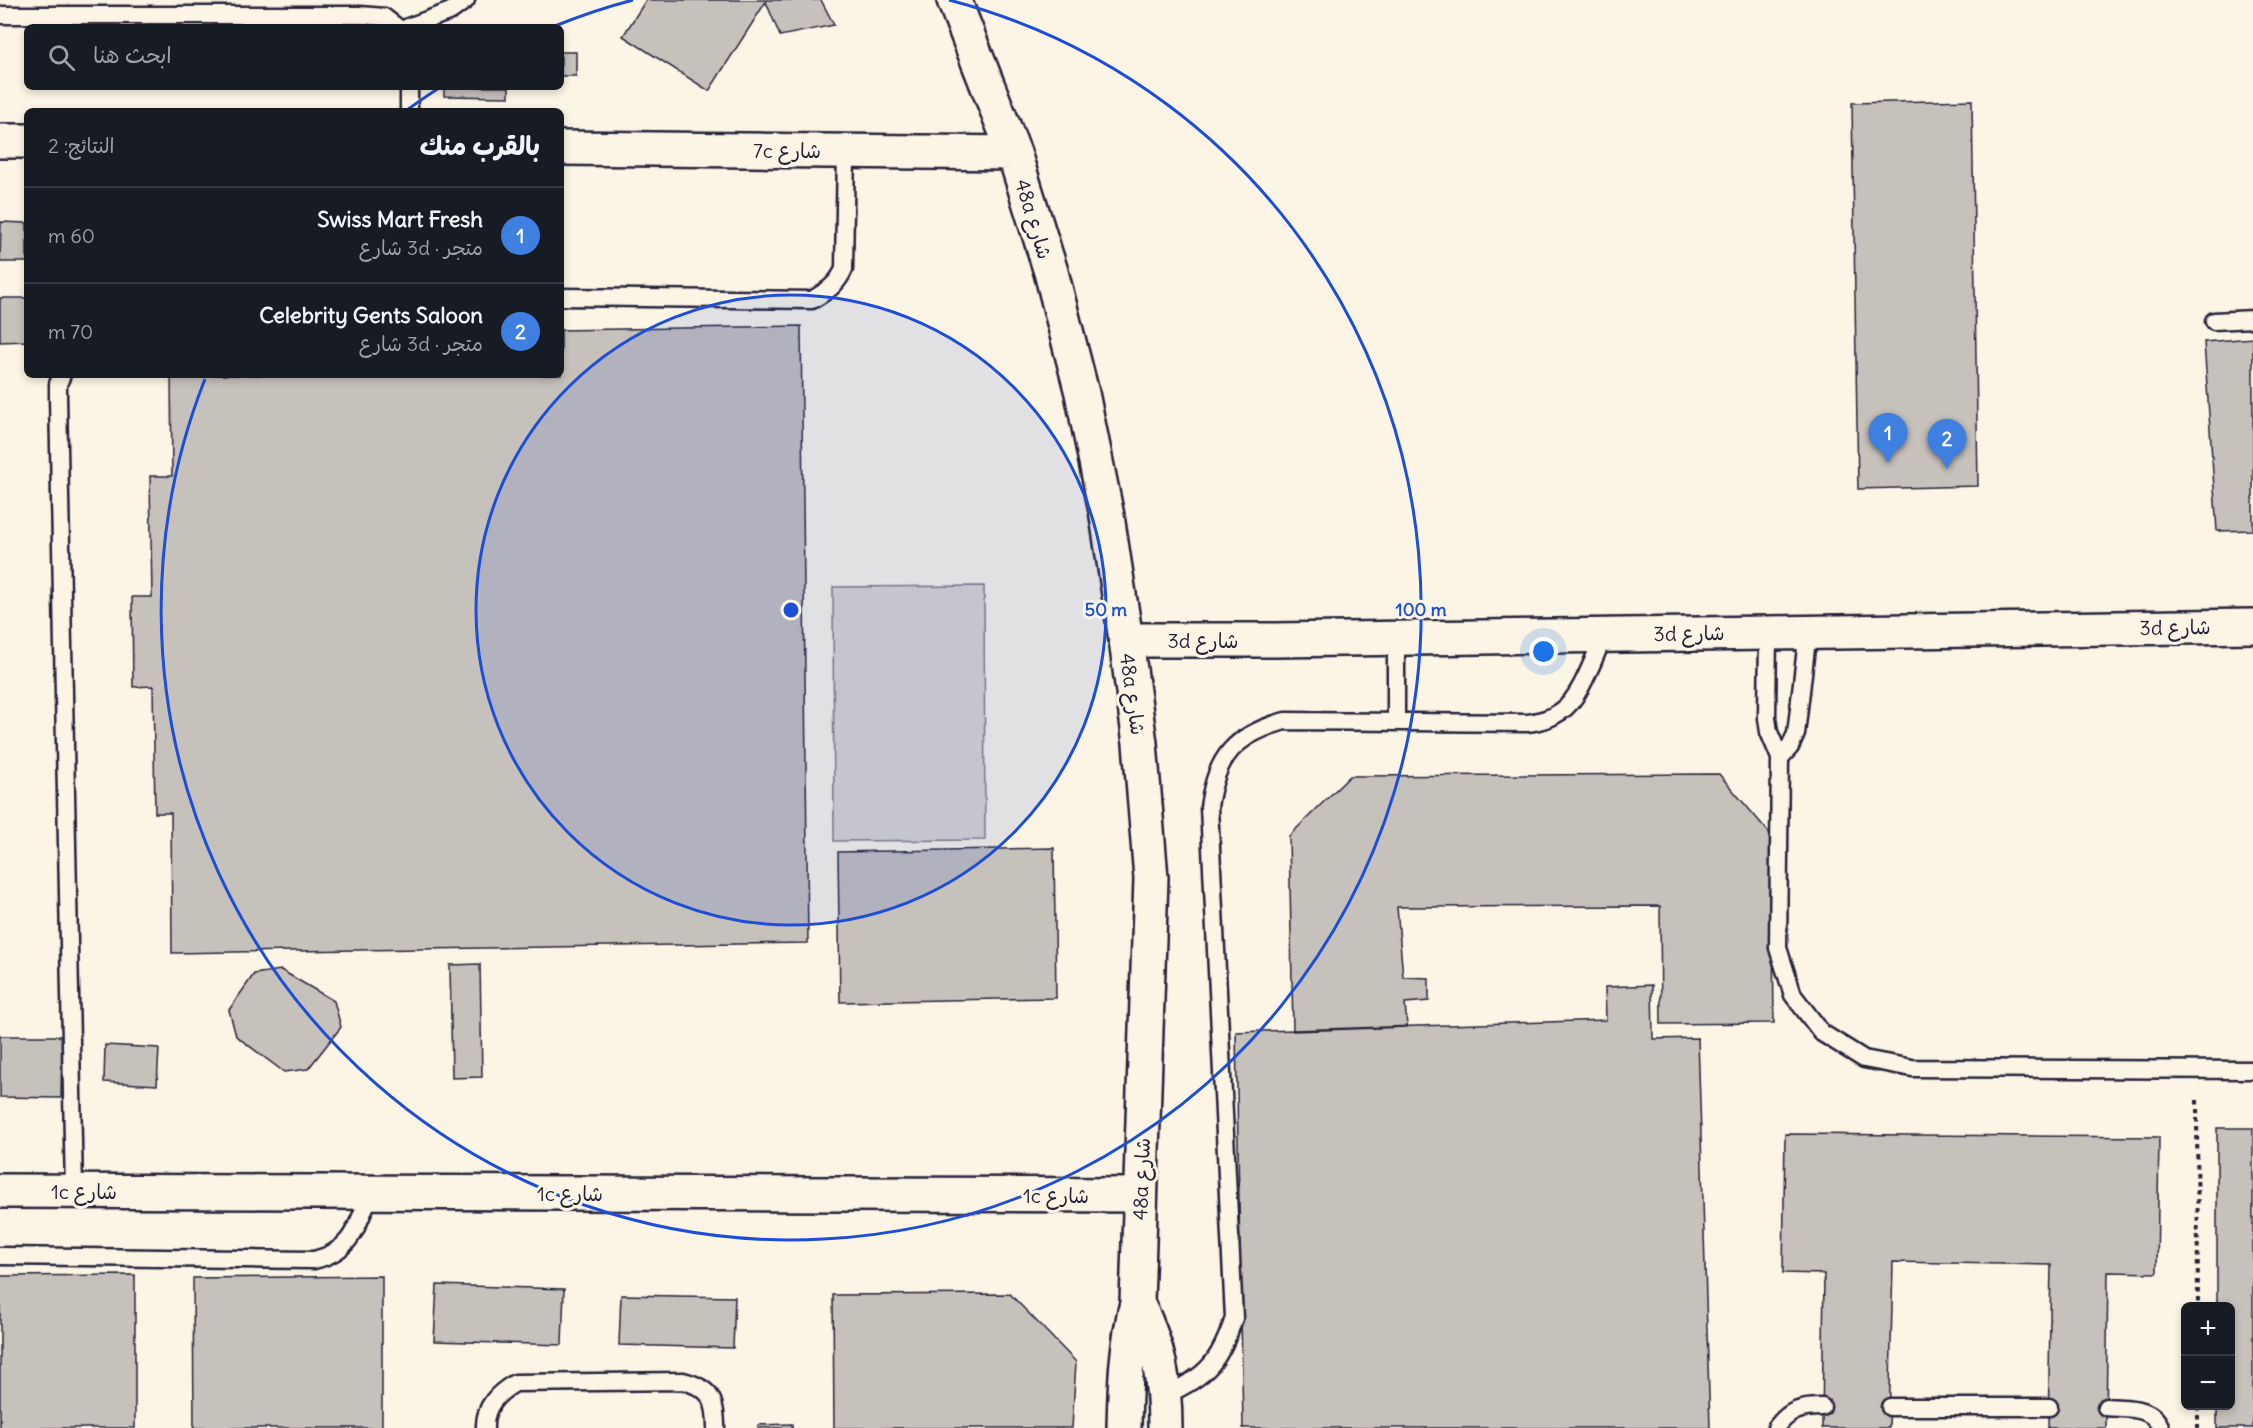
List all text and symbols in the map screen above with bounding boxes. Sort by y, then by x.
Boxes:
search box [24,24,564,90]
icon: search [45,41,78,74]
text: ابحث هنا [93,41,172,69]
text: بالقرب منك [420,129,540,162]
text: النتائج: 2 [48,133,114,158]
street label: 7c شارع [753,138,821,165]
street label: 48a شارع [1008,176,1058,263]
text: Swiss Mart Fresh [317,205,483,233]
text: 60 m [48,223,95,248]
text: 1 [517,223,524,248]
text: متجر · 3d شارع [359,235,483,260]
text: Celebrity Gents Saloon [259,301,483,329]
text: 70 m [48,319,93,344]
text: 2 [515,319,526,344]
text: متجر · 3d شارع [359,331,483,356]
pin: 1 [1868,414,1908,463]
pin: 2 [1928,420,1966,469]
text: 50 m [1085,598,1127,621]
text: 100 m [1396,598,1447,621]
centre of rings [781,600,801,620]
street label: 3d شارع [2139,614,2211,642]
street label: 3d شارع [1653,620,1725,648]
street label: 3d شارع [1167,628,1239,655]
your location [1529,637,1558,666]
street label: 48a شارع [1113,651,1151,737]
street label: 48a شارع [1127,1137,1157,1221]
street label: 1c شارع [51,1179,117,1206]
street label: 1c شارع [537,1181,603,1208]
street label: 1c شارع [1023,1183,1089,1210]
map controls [2181,1302,2235,1410]
button: + [2181,1302,2235,1356]
button: − [2181,1356,2235,1410]

